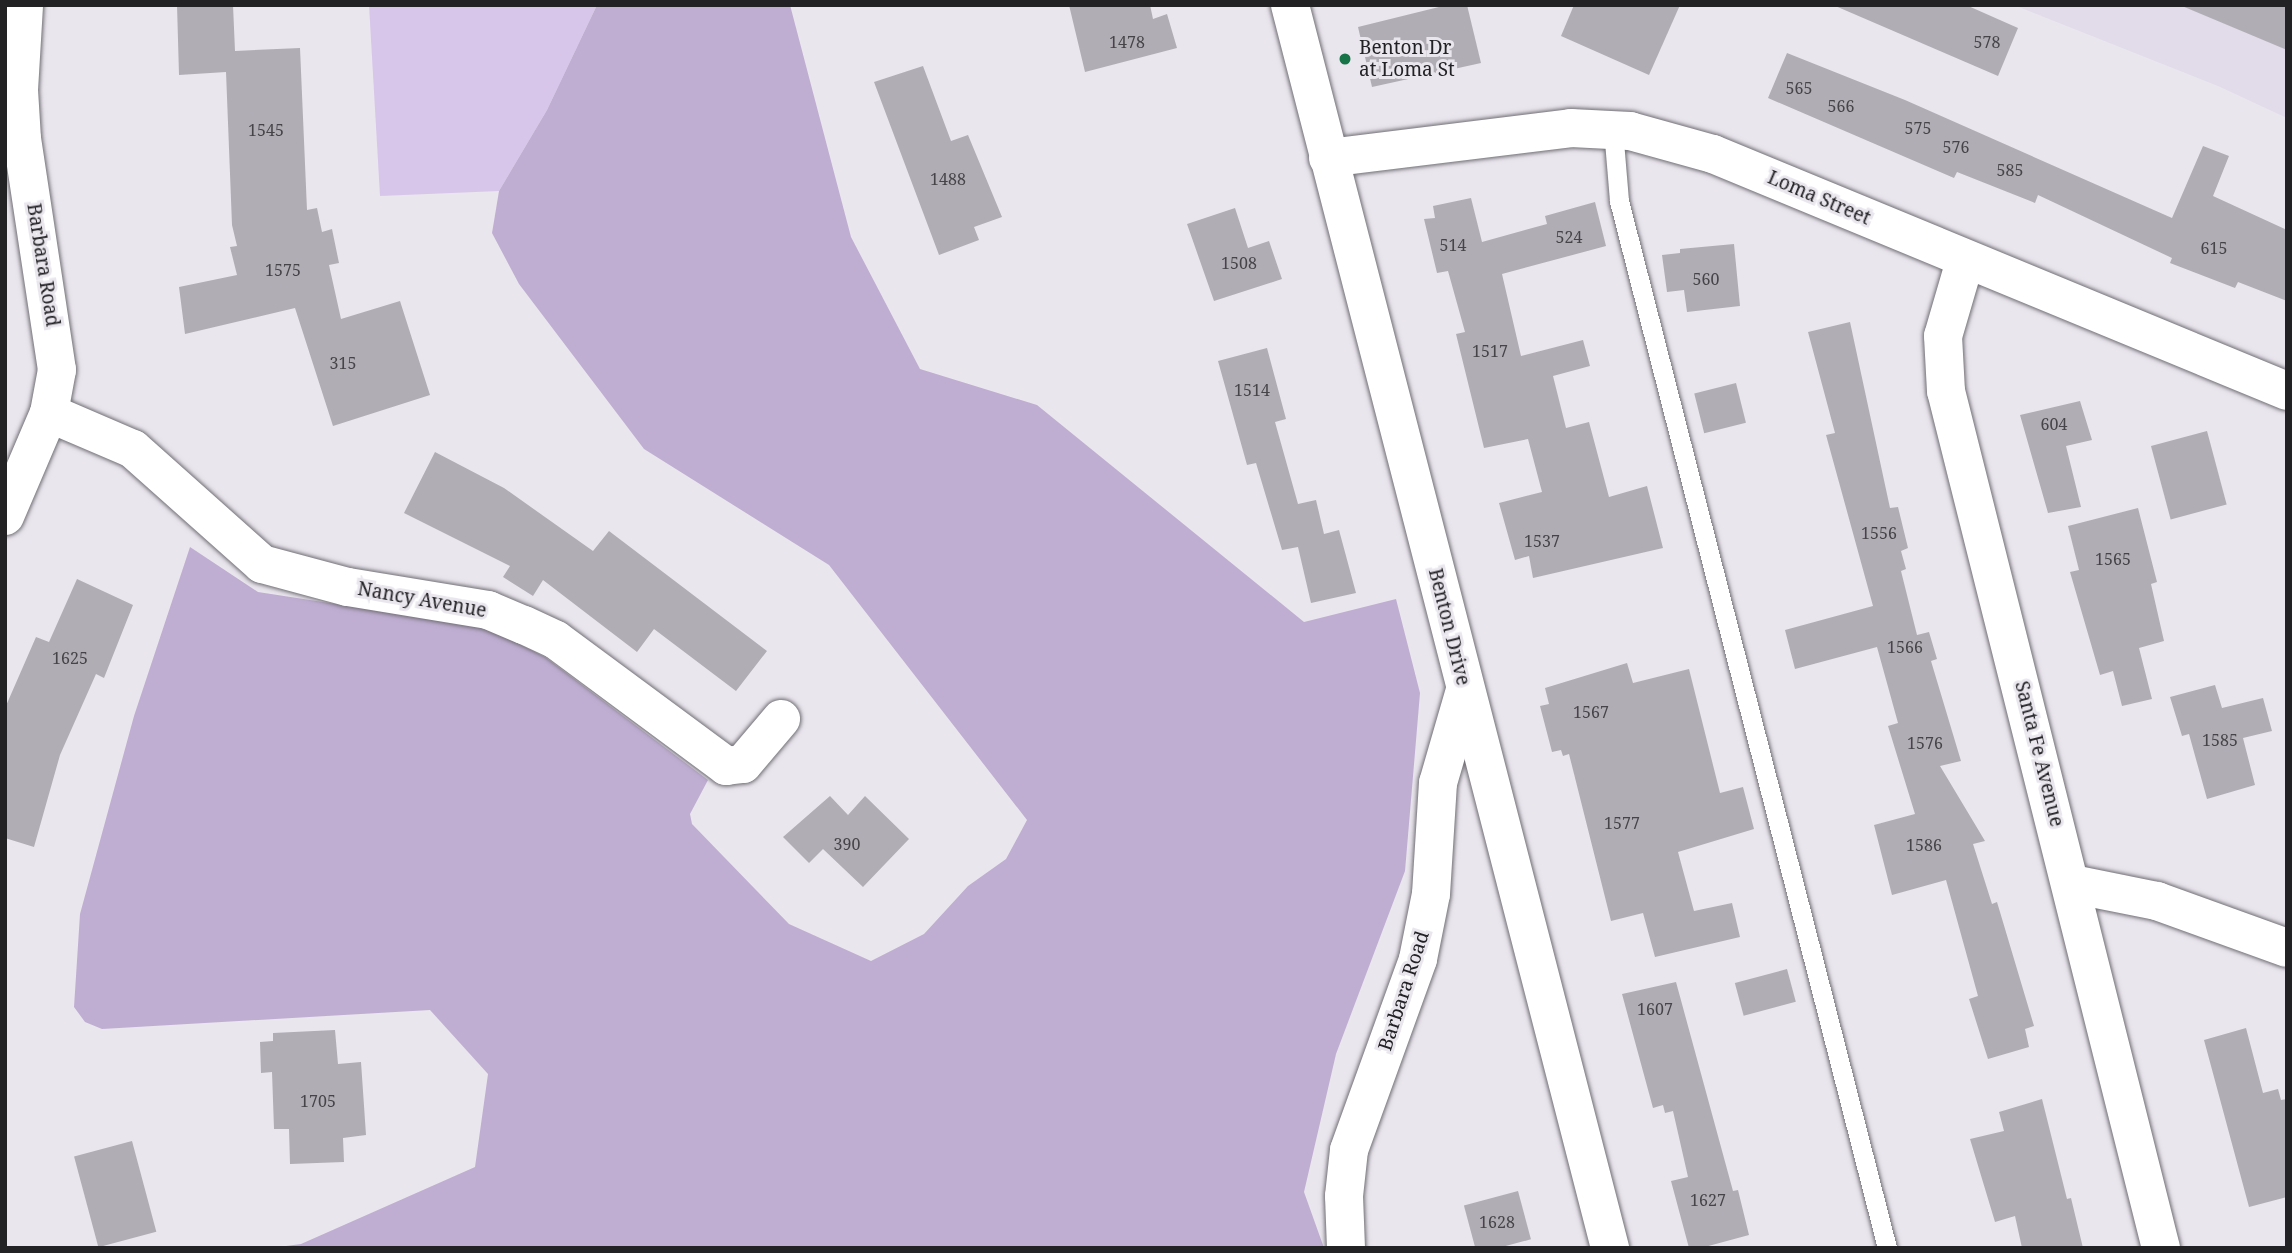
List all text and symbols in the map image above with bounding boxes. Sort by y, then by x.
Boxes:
house number: 1478 [1109,32,1145,52]
house number: 578 [1974,32,2000,52]
place label: Benton Dr at Loma St [1359,37,1455,81]
marker: Benton Dr at Loma St [1337,51,1353,67]
house number: 565 [1786,78,1812,98]
house number: 566 [1828,96,1854,116]
house number: 575 [1905,118,1931,138]
house number: 1545 [248,120,284,140]
house number: 576 [1943,137,1969,157]
house number: 585 [1997,160,2023,180]
street label: Loma Street [1764,166,1874,230]
house number: 1488 [930,169,966,189]
street label: Barbara Road [22,202,64,328]
house number: 524 [1556,227,1582,247]
house number: 514 [1440,235,1466,255]
house number: 615 [2201,238,2227,258]
house number: 1508 [1221,253,1257,273]
house number: 1575 [265,260,301,280]
house number: 560 [1693,269,1719,289]
house number: 1517 [1472,341,1508,361]
house number: 315 [330,353,356,373]
house number: 1514 [1234,380,1270,400]
house number: 604 [2041,414,2067,434]
house number: 1556 [1861,523,1897,543]
house number: 1537 [1524,531,1560,551]
house number: 1565 [2095,549,2131,569]
street label: Benton Drive [1423,566,1475,688]
street label: Nancy Avenue [356,577,488,623]
house number: 1566 [1887,637,1923,657]
house number: 1625 [52,648,88,668]
street label: Santa Fe Avenue [2010,679,2068,829]
house number: 1567 [1573,702,1609,722]
house number: 1585 [2202,730,2238,750]
house number: 1576 [1907,733,1943,753]
house number: 1577 [1604,813,1640,833]
house number: 390 [834,834,860,854]
house number: 1586 [1906,835,1942,855]
street label: Barbara Road [1374,928,1434,1054]
house number: 1607 [1637,999,1673,1019]
house number: 1705 [300,1091,336,1111]
house number: 1627 [1690,1190,1726,1210]
house number: 1628 [1479,1212,1515,1232]

